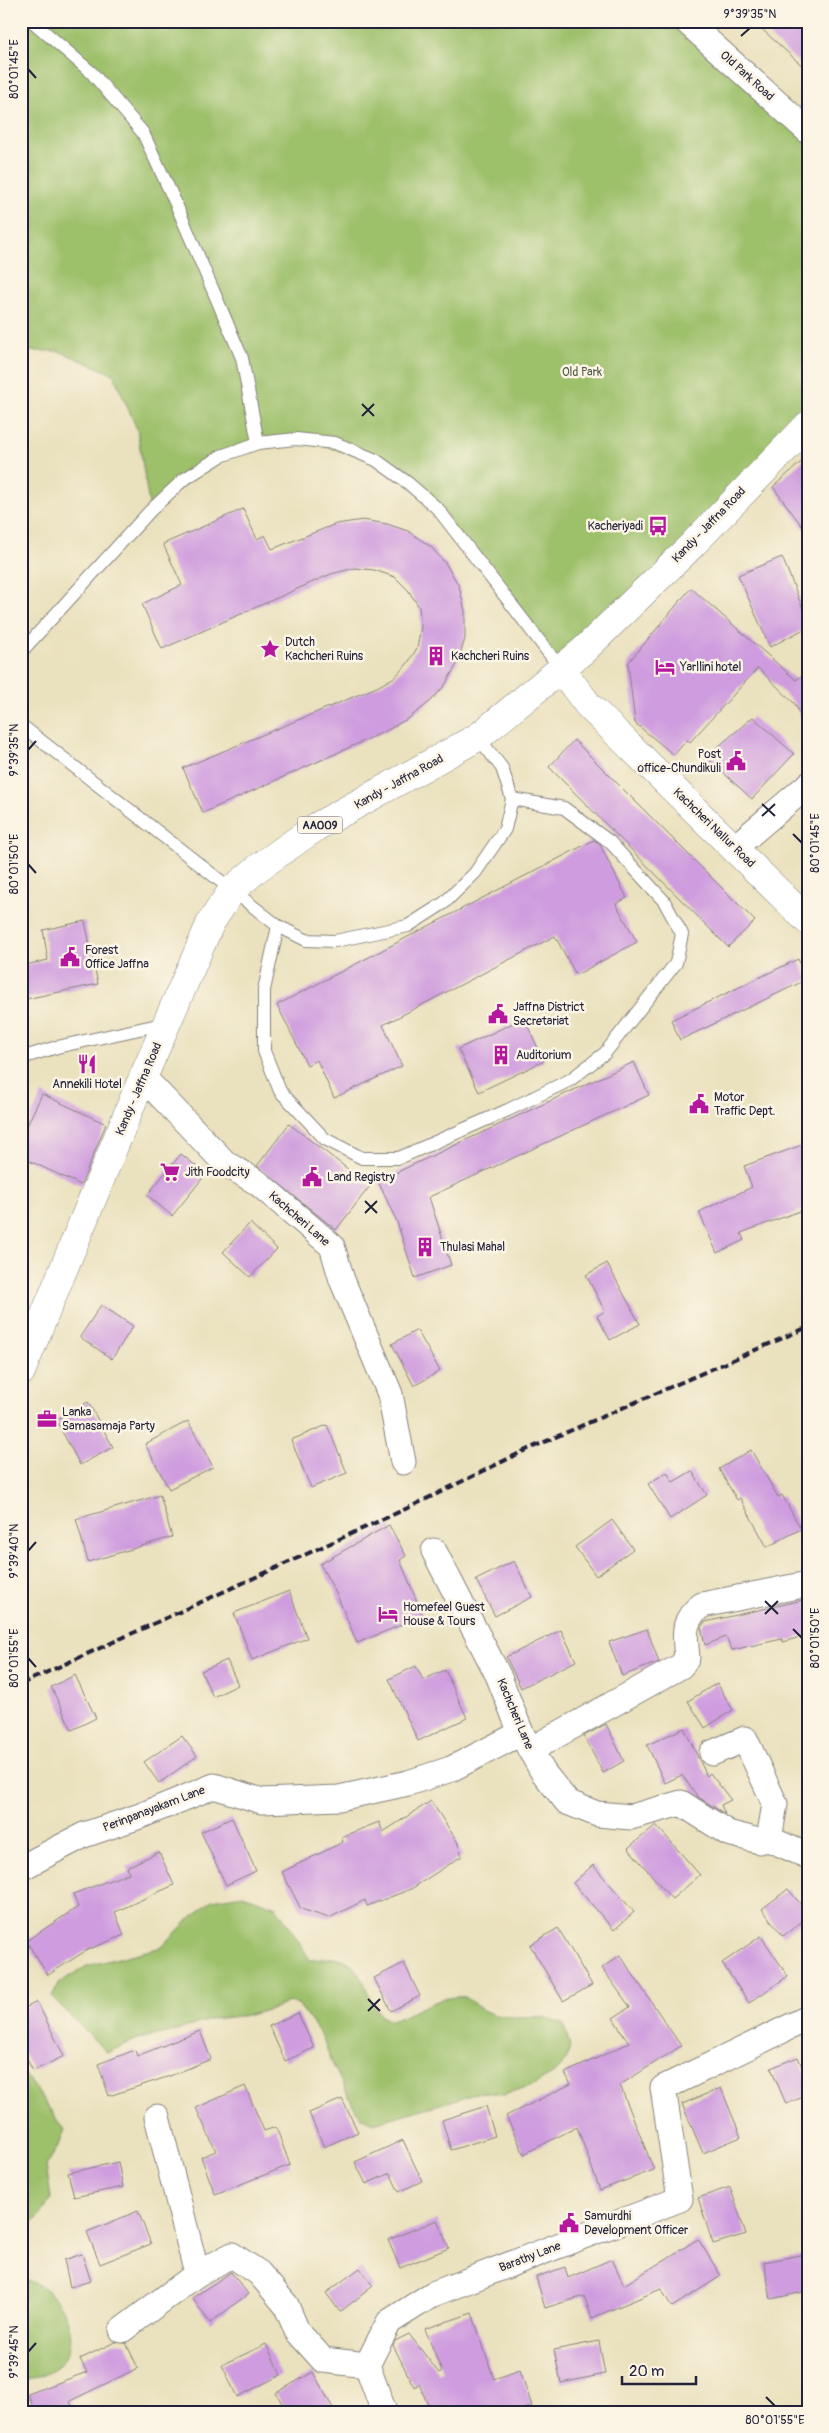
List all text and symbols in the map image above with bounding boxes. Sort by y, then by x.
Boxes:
text: 9°39'35"N [724,7,776,22]
text: 80°01'45"E [7,39,22,99]
street label: Old Park Road [717,48,777,104]
park label: Old Park [562,365,602,380]
street label: Kandy - Jaffna Road [669,484,749,566]
bus stop icon: Kacheriyadi [647,515,669,537]
place label: Kacheriyadi [587,519,643,534]
place label: Dutch Kachcheri Ruins [285,635,364,664]
place icon: Dutch Kachcheri Ruins [259,638,281,660]
building icon: Kachcheri Ruins [425,645,447,667]
place label: Kachcheri Ruins [451,649,530,664]
hotel icon: Yarllini hotel [654,656,676,678]
place label: Yarllini hotel [679,660,741,675]
text: 9°39'35"N [7,724,22,776]
place label: Post office-Chundikuli [638,747,721,776]
public building icon: Post office-Chundikuli [725,750,747,772]
street label: Kandy - Jaffna Road [352,751,446,813]
street label: Kachcheri Nallur Road [670,785,758,871]
text: 80°01'45"E [808,813,823,873]
road number: AA009 [298,816,342,834]
text: 80°01'50"E [7,834,22,894]
place label: Forest Office Jaffna [85,943,149,972]
public building icon: Forest Office Jaffna [59,946,81,968]
place label: Jaffna District Secretariat [513,1000,585,1029]
public building icon: Jaffna District Secretariat [487,1003,509,1025]
street label: Kandy - Jaffna Road [113,1040,165,1138]
building icon: Auditorium [490,1044,512,1066]
place label: Auditorium [516,1048,572,1063]
restaurant icon: Annekili Hotel [76,1053,98,1075]
place label: Annekili Hotel [52,1077,122,1092]
place label: Motor Traffic Dept. [714,1090,775,1119]
public building icon: Motor Traffic Dept. [688,1093,710,1115]
supermarket icon: Jith Foodcity [159,1161,181,1183]
place label: Jith Foodcity [185,1165,250,1180]
public building icon: Land Registry [301,1166,323,1188]
place label: Land Registry [327,1170,395,1185]
street label: Kachcheri Lane [265,1188,333,1250]
building icon: Thulasi Mahal [414,1236,436,1258]
place label: Thulasi Mahal [440,1240,505,1255]
place label: Lanka Samasamaja Party [62,1405,155,1434]
office icon: Lanka Samasamaja Party [36,1408,58,1430]
text: 9°39'40"N [7,1524,22,1578]
place label: Homefeel Guest House & Tours [403,1600,485,1629]
hotel icon: Homefeel Guest House & Tours [377,1603,399,1625]
text: 80°01'50"E [808,1608,823,1668]
text: 80°01'55"E [7,1629,22,1687]
street label: Kachcheri Lane [493,1676,537,1752]
street label: Perinpanayakam Lane [101,1783,207,1835]
place label: Samurdhi Development Officer [584,2209,689,2238]
public building icon: Samurdhi Development Officer [558,2212,580,2234]
street label: Barathy Lane [497,2238,563,2276]
text: 9°39'45"N [7,2325,22,2379]
scale bar [622,2353,695,2385]
text: 20 m [629,2362,664,2381]
text: 80°01'55"E [746,2413,804,2428]

